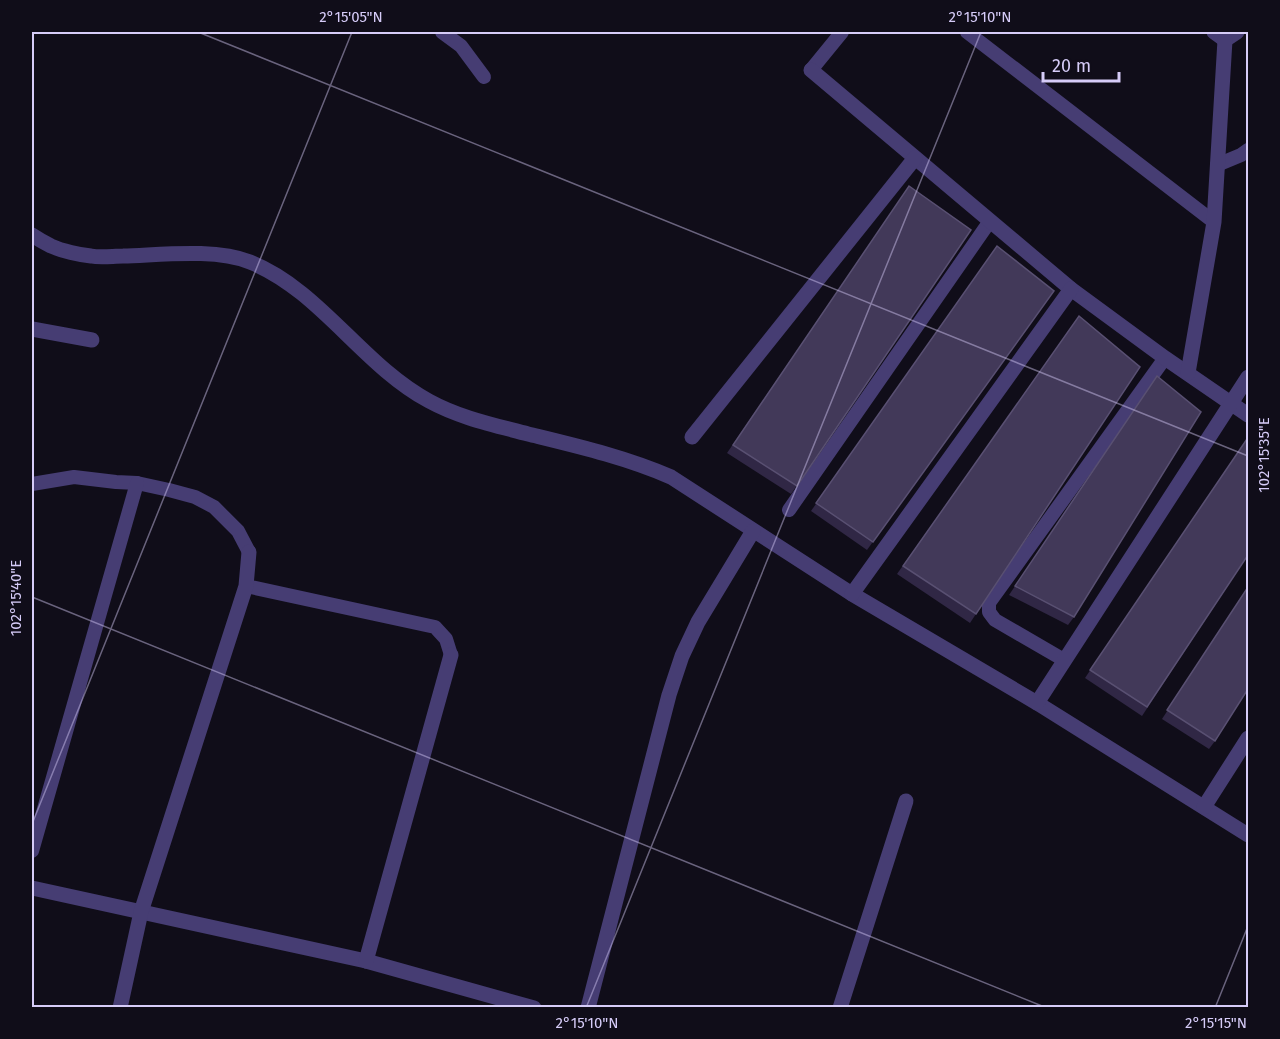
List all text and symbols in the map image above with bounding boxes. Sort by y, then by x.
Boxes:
text: 2°15'05"N [319,8,383,26]
text: 2°15'10"N [948,8,1012,26]
scale bar [1043,45,1120,83]
text: 20 m [1052,55,1091,77]
text: 102°15'35"E [1255,417,1273,493]
text: 102°15'40"E [7,560,25,636]
text: 2°15'10"N [555,1014,619,1032]
text: 2°15'15"N [1185,1014,1247,1032]

